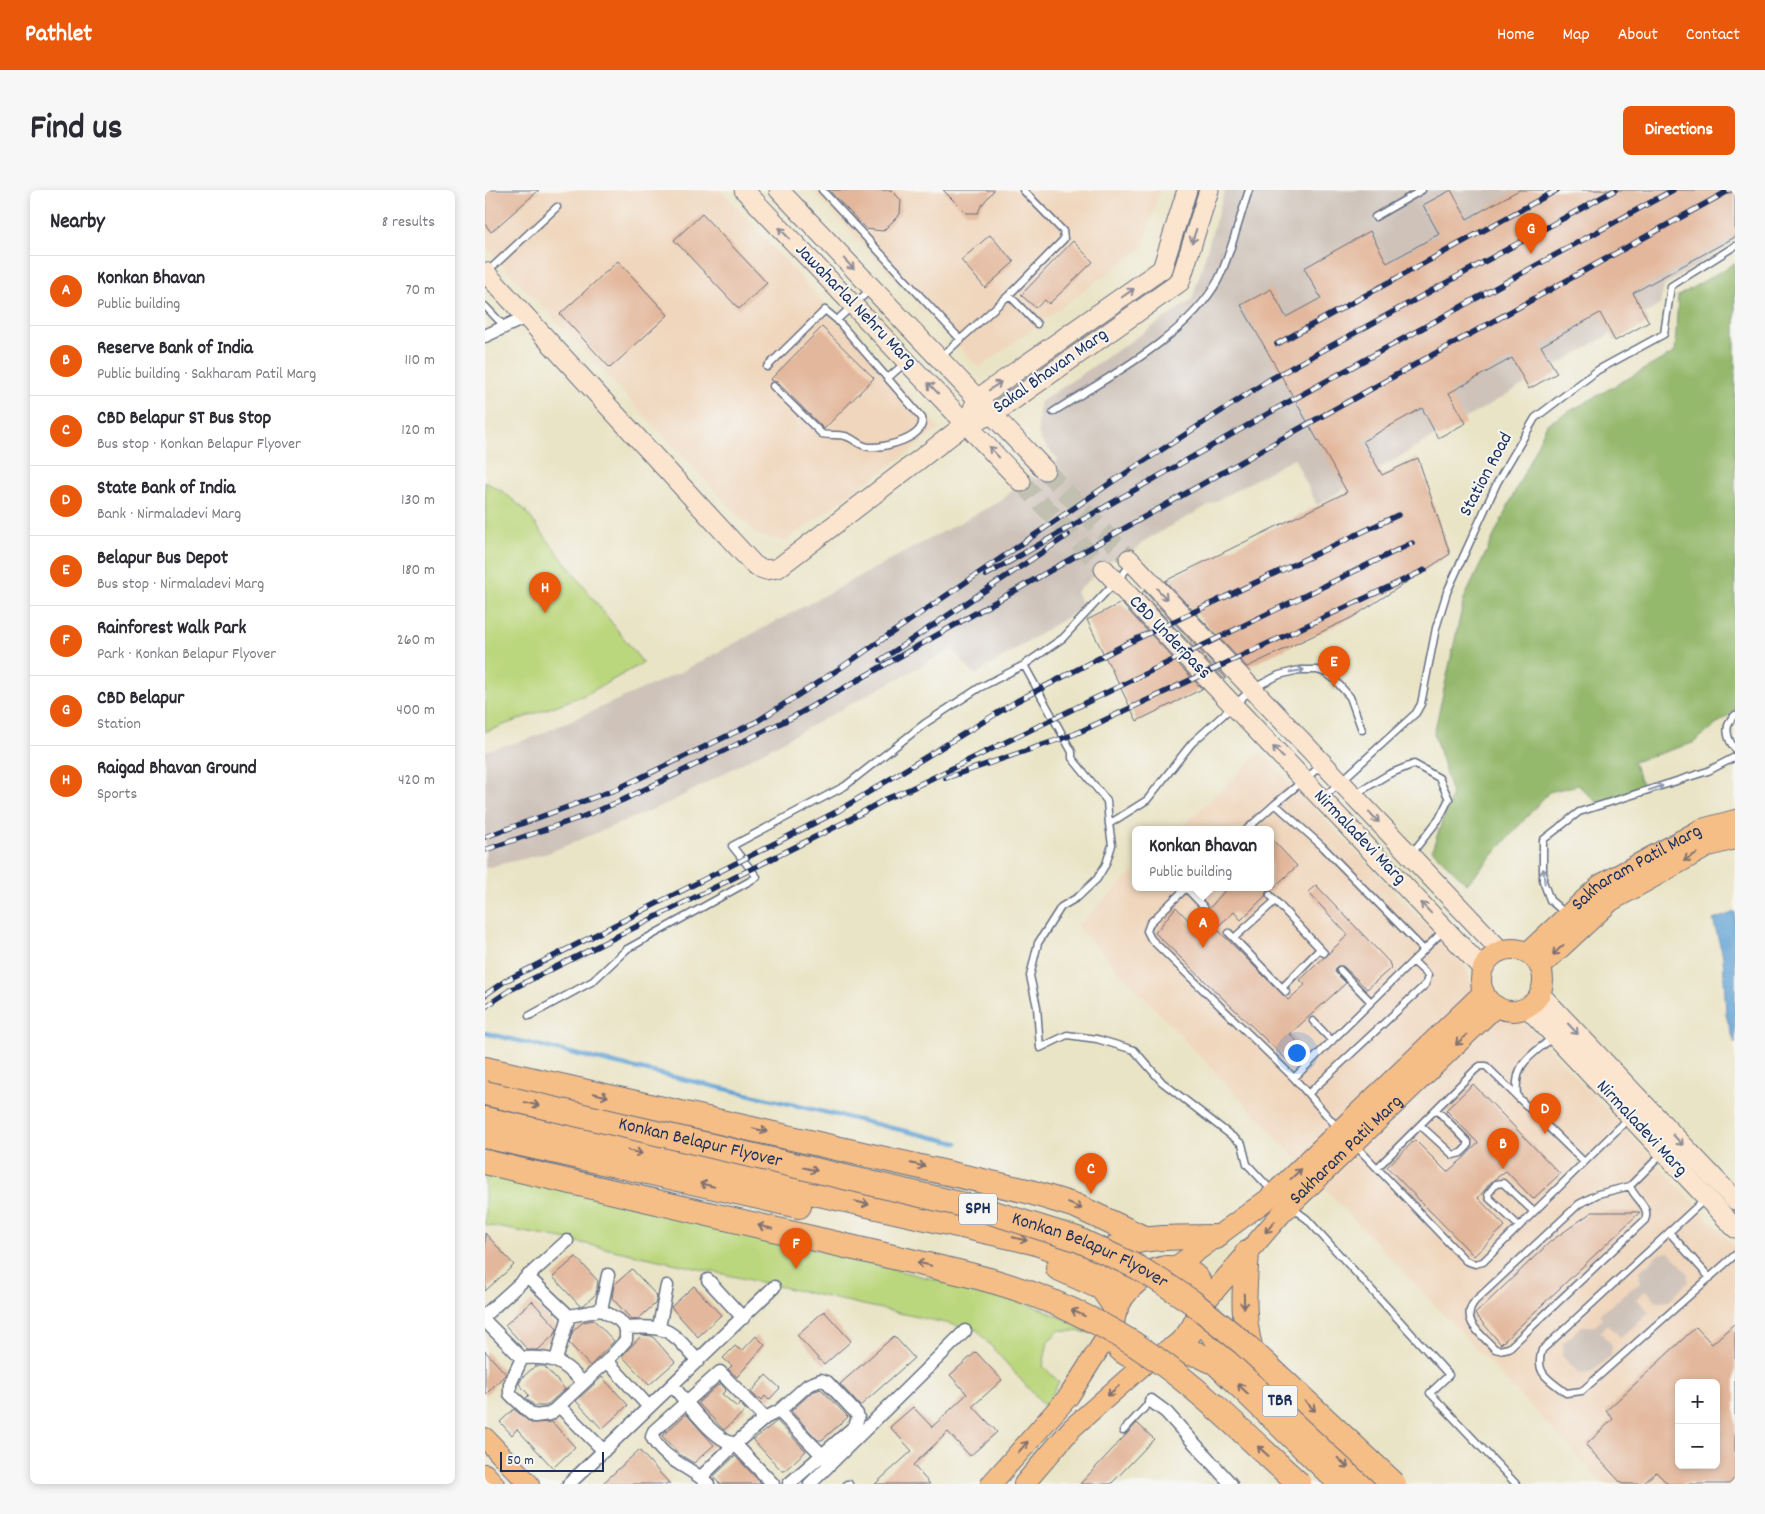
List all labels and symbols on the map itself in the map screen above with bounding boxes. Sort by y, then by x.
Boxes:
pin: G [1515,213,1547,254]
one-way arrow [778,226,790,239]
one-way arrow [1189,228,1199,244]
street label: Jawaharlal Nehru Marg [788,238,922,376]
one-way arrow [843,257,855,270]
one-way arrow [1121,288,1135,298]
street label: Sakal Bhavan Marg [988,322,1114,422]
one-way arrow [988,381,1002,391]
one-way arrow [927,382,939,394]
street label: Station Road [1454,428,1520,522]
one-way arrow [988,446,1000,459]
pin: H [529,572,561,613]
one-way arrow [1156,588,1168,600]
street label: CBD Underpass [1122,590,1216,686]
pin: E [1318,646,1350,687]
one-way arrow [1288,666,1304,676]
one-way arrow [1272,746,1284,759]
one-way arrow [1648,783,1664,792]
street label: Nirmaladevi Marg [1306,784,1412,892]
one-way arrow [1368,811,1380,824]
street label: Sakharam Patil Marg [1566,818,1707,918]
one-way arrow [1683,852,1698,862]
one-way arrow [1539,868,1548,884]
one-way arrow [1420,902,1432,914]
pin: A [1187,907,1219,948]
one-way arrow [1552,944,1565,956]
one-way arrow [1567,1023,1579,1036]
one-way arrow [1455,1034,1467,1046]
your location [1284,1040,1310,1066]
street label: Nirmaladevi Marg [1589,1075,1693,1183]
street label: Sakharam Patil Marg [1284,1089,1409,1212]
one-way arrow [592,1091,608,1100]
pin: D [1529,1093,1561,1134]
one-way arrow [524,1100,540,1109]
street label: Konkan Belapur Flyover [615,1111,785,1176]
one-way arrow [751,1126,767,1135]
pin: B [1487,1128,1519,1169]
one-way arrow [1672,1133,1684,1146]
one-way arrow [627,1148,643,1157]
pin: C [1075,1153,1107,1194]
one-way arrow [910,1161,926,1170]
one-way arrow [802,1165,818,1174]
one-way arrow [1289,1168,1302,1180]
one-way arrow [699,1180,715,1190]
road number: SPH [959,1194,997,1224]
one-way arrow [853,1199,869,1208]
one-way arrow [1067,1202,1082,1211]
street label: Konkan Belapur Flyover [1008,1206,1173,1296]
one-way arrow [1264,1220,1275,1233]
one-way arrow [758,1222,774,1231]
pin: F [780,1228,812,1269]
one-way arrow [1012,1235,1028,1244]
one-way arrow [916,1259,932,1268]
one-way arrow [1239,1293,1249,1309]
one-way arrow [1071,1308,1086,1317]
one-way arrow [1237,1383,1250,1395]
one-way arrow [1107,1385,1120,1397]
road number: TBR [1263,1386,1297,1416]
one-way arrow [1304,1400,1316,1412]
one-way arrow [1017,1441,1029,1454]
one-way arrow [1257,1445,1270,1457]
scale bar [500,1449,604,1472]
one-way arrow [1337,1457,1349,1469]

